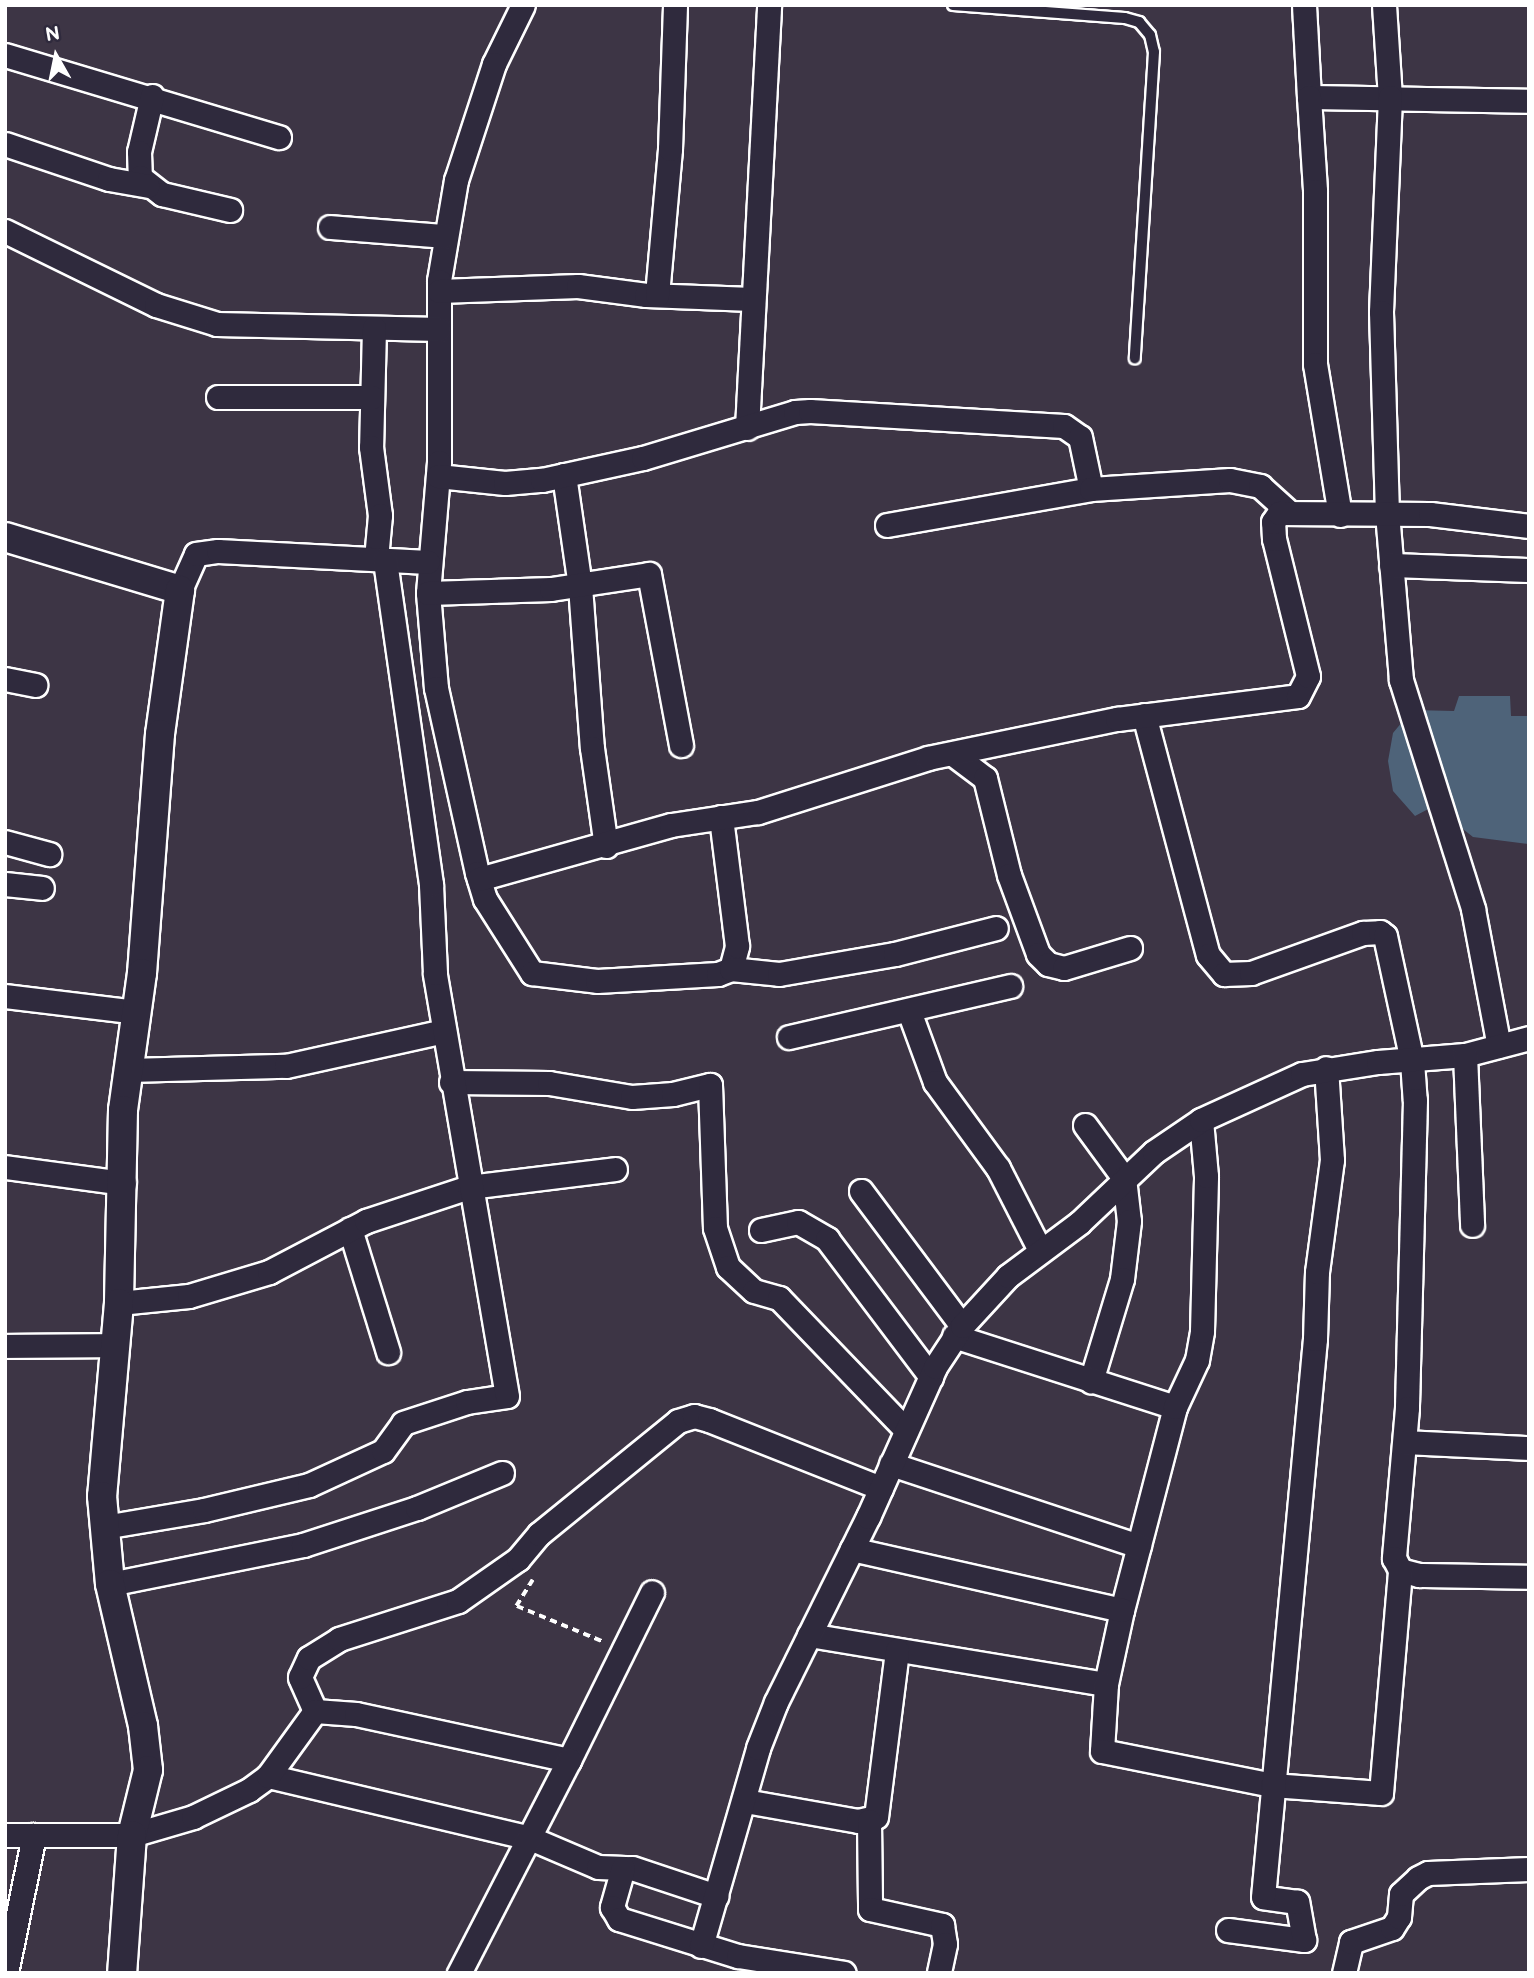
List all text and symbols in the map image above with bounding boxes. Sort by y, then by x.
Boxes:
north arrow [21,21,91,91]
text: N [44,22,61,47]

